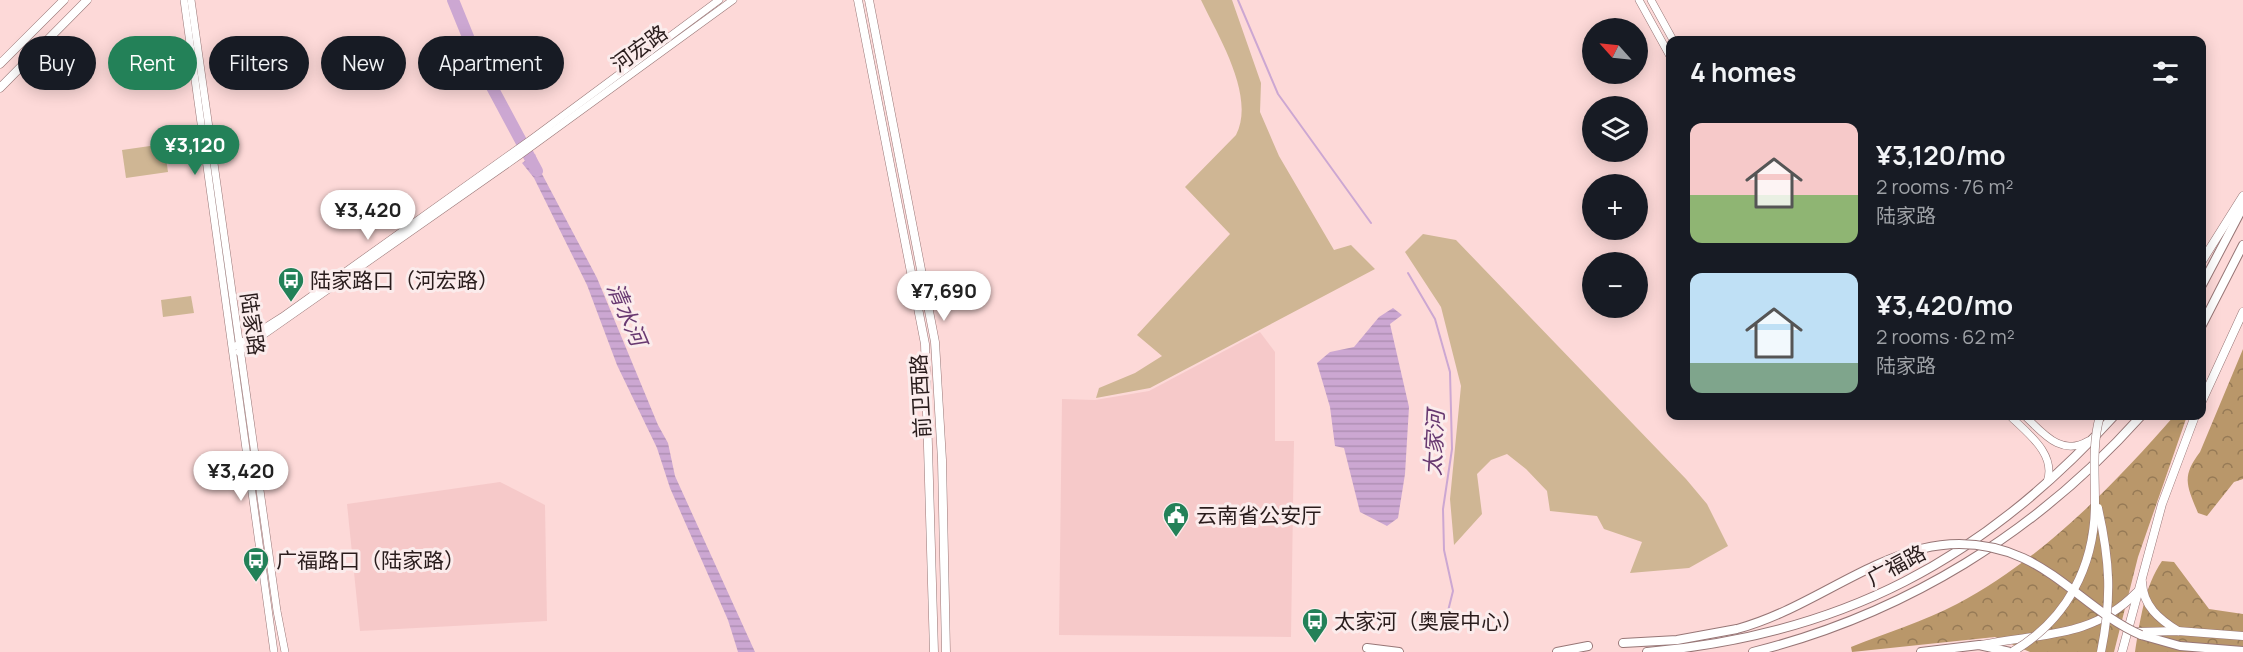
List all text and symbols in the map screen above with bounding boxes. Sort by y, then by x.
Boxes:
street label: 河宏路 [605,18,673,78]
north arrow [1582,18,1648,84]
map controls [1582,18,1648,318]
chip: Buy [18,36,96,90]
chip: Rent [108,36,197,90]
chip: Filters [209,36,309,90]
chip: New [321,36,406,90]
chip: Apartment [418,36,564,90]
text: 4 homes [1690,54,1796,90]
icon: filters [2149,56,2182,89]
button: layers [1582,96,1648,162]
pin: ¥3,120 [146,125,244,176]
text: ¥3,120 [164,131,226,158]
text: ¥3,120/mo [1876,137,2005,173]
icon: home [1738,147,1810,219]
text: 2 rooms · 76 m² [1876,173,2013,200]
button: + [1582,174,1648,240]
pin: ¥3,420 [319,190,417,241]
text: ¥3,420 [334,196,402,223]
text: 陆家路 [1876,202,1936,229]
button: − [1582,252,1648,318]
bus stop icon: 陆家路口（河宏路） [276,265,306,303]
place label: 陆家路口（河宏路） [310,266,499,294]
pin: ¥7,690 [895,271,993,322]
text: ¥7,690 [911,277,977,304]
water label: 清水河 [600,278,655,354]
text: ¥3,420/mo [1876,287,2013,323]
street label: 陆家路 [235,291,271,357]
icon: home [1738,297,1810,369]
text: 2 rooms · 62 m² [1876,323,2015,350]
text: 陆家路 [1876,352,1936,379]
street label: 前卫西路 [904,353,936,439]
water label: 太家河 [1417,405,1451,477]
pin: ¥3,420 [192,451,290,502]
text: ¥3,420 [207,457,275,484]
public building icon: 云南省公安厅 [1161,500,1191,538]
place label: 云南省公安厅 [1196,501,1322,529]
street label: 广福路 [1862,538,1930,592]
bus stop icon: 广福路口（陆家路） [241,545,271,583]
place label: 广福路口（陆家路） [276,546,465,574]
bus stop icon: 太家河（奥宸中心） [1300,606,1330,644]
place label: 太家河（奥宸中心） [1334,607,1523,635]

